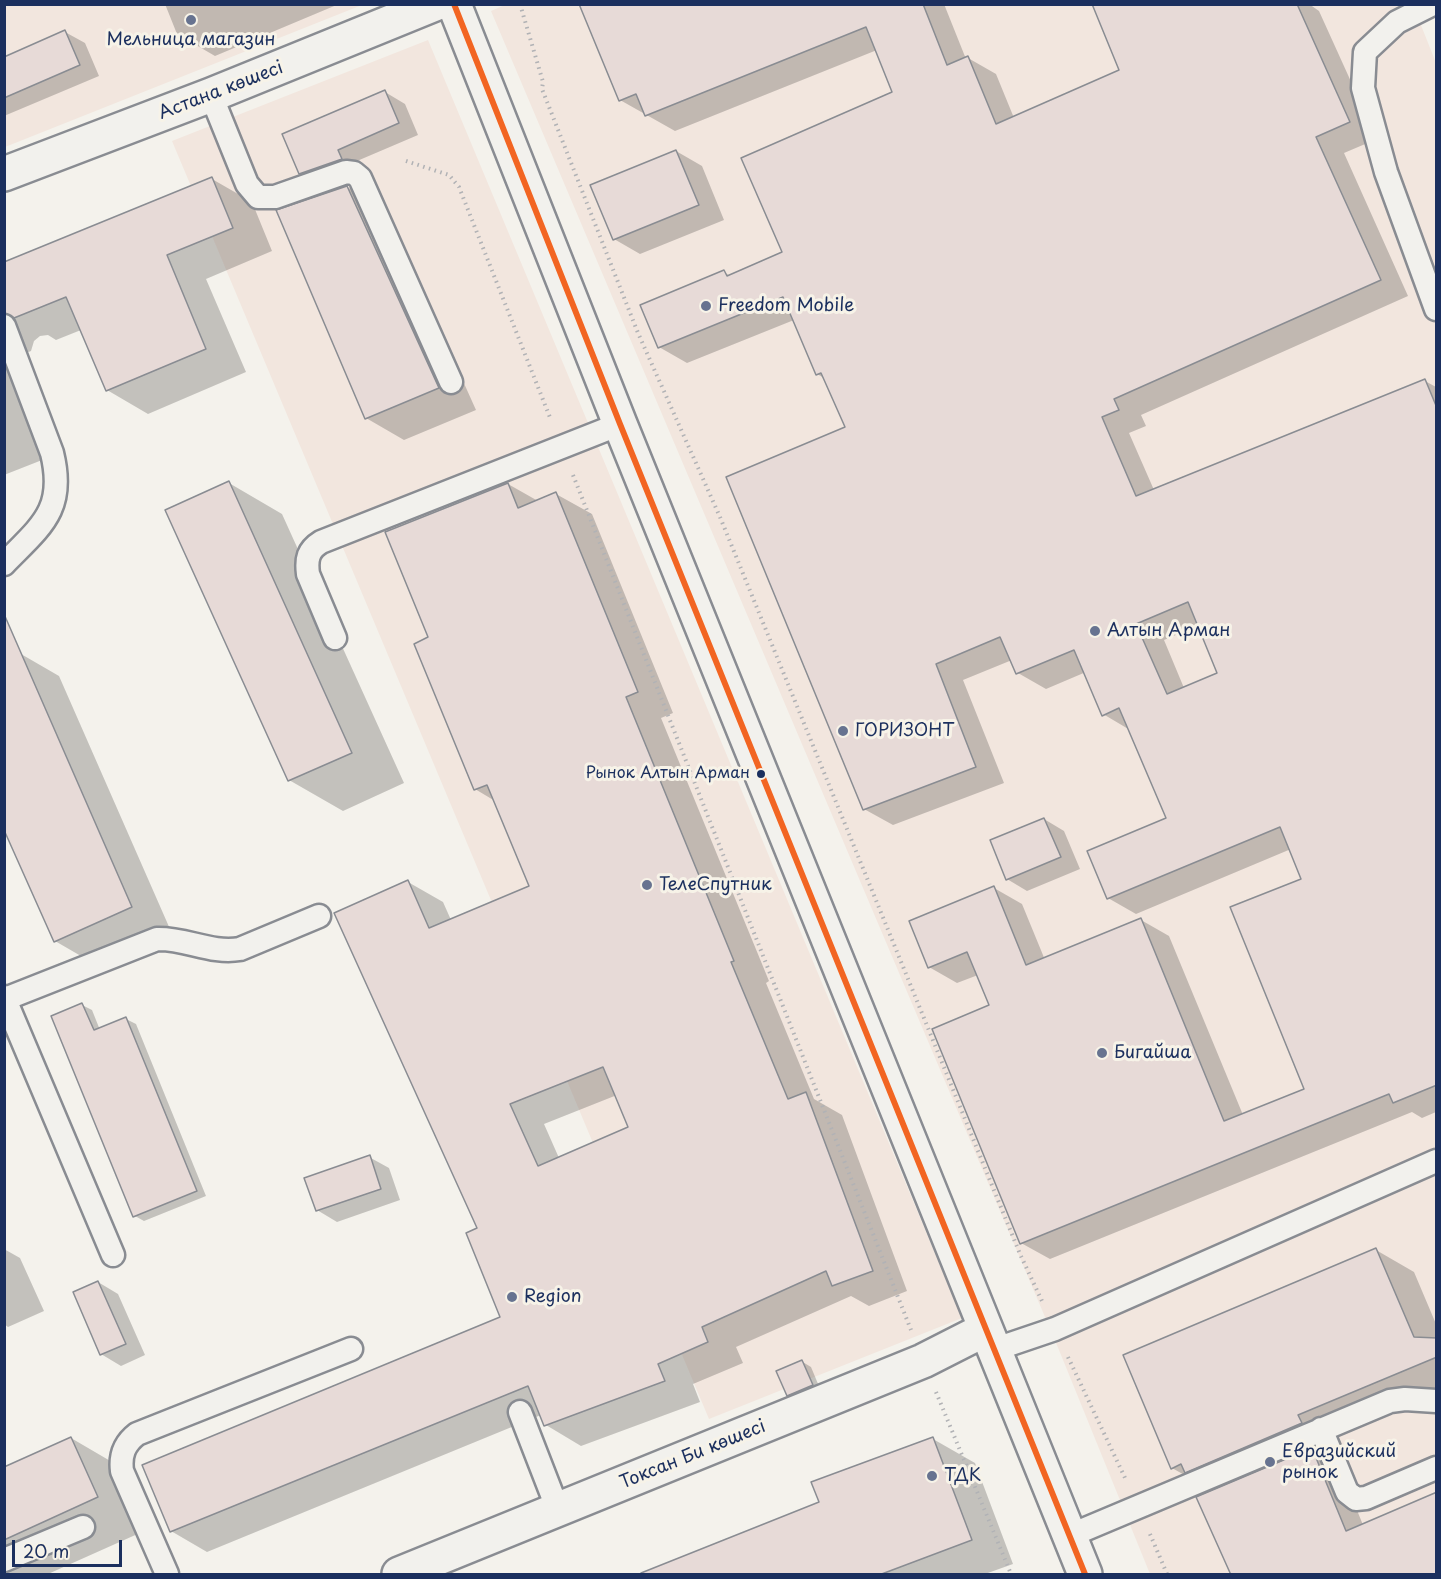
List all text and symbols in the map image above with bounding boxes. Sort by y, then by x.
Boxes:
marker: Мельница магазин [184,13,198,27]
place label: Мельница магазин [107,29,275,51]
street label: Астана көшесі [156,57,286,125]
place label: Freedom Mobile [718,295,854,317]
marker: Freedom Mobile [699,299,713,313]
place label: Алтын Арман [1107,620,1230,642]
marker: Алтын Арман [1088,624,1102,638]
place label: ГОРИЗОНТ [855,720,955,742]
marker: ГОРИЗОНТ [836,724,850,738]
place label: Рынок Алтын Арман [585,764,750,784]
marker: Рынок Алтын Арман [755,768,767,780]
place label: ТелеСпутник [659,874,772,896]
marker: ТелеСпутник [640,878,654,892]
place label: Бигайша [1114,1042,1191,1064]
marker: Бигайша [1095,1046,1109,1060]
place label: Region [524,1286,582,1308]
marker: Region [505,1290,519,1304]
street label: Токсан Би көшесі [617,1416,769,1494]
place label: Евразийский рынок [1282,1441,1396,1484]
marker: Евразийский рынок [1263,1455,1277,1469]
place label: ТДК [944,1465,981,1487]
marker: ТДК [925,1469,939,1483]
scale bar [15,1528,124,1566]
text: 20 m [23,1537,69,1564]

